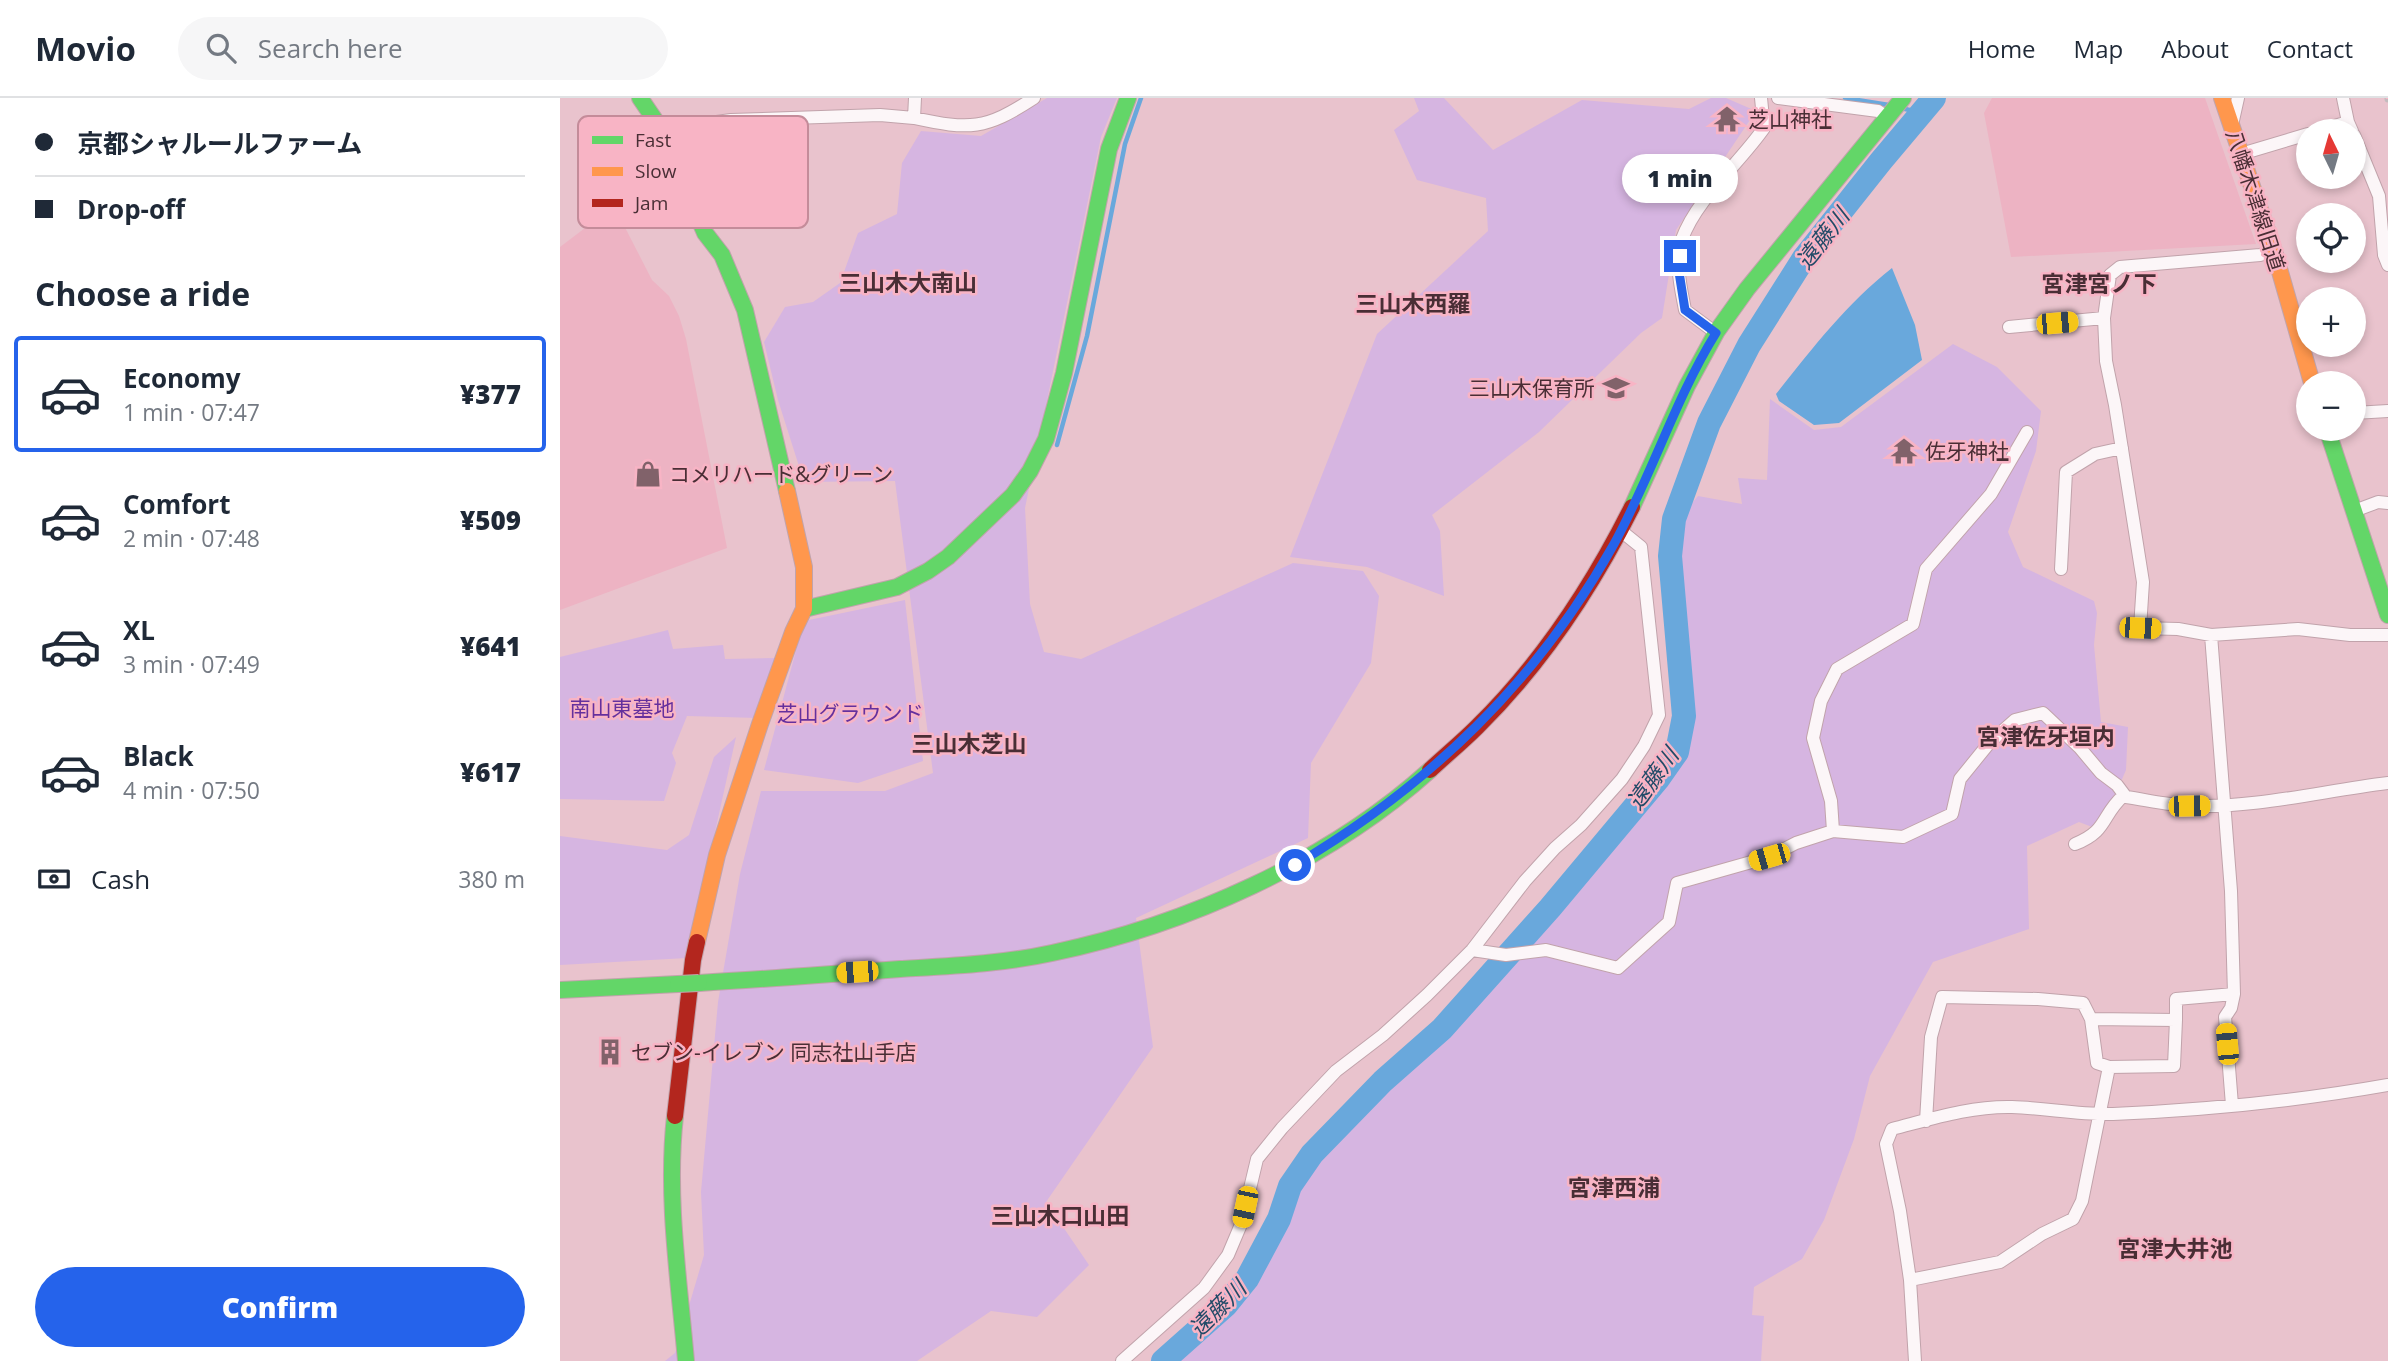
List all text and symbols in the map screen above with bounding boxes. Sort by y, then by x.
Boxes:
search box [178,17,668,80]
text: Movio [35,26,136,71]
icon: search [202,29,240,67]
text: Search here [258,30,403,66]
text: Home [1968,32,2036,65]
text: Map [2074,32,2123,65]
text: About [2161,32,2229,65]
text: Contact [2267,32,2353,65]
temple icon: 芝山神社 [1712,104,1742,134]
place label: 芝山神社 [1748,105,1832,133]
legend [578,116,808,228]
north arrow [2296,119,2366,189]
map controls [2296,119,2366,441]
text: 京都シャルールファーム [77,125,362,161]
street label: 八幡木津線旧道 [2220,126,2292,274]
text: Fast [635,127,671,153]
callout: 1 min [1622,155,1738,204]
text: Slow [635,158,677,184]
text: 1 min [1647,162,1713,194]
text: Jam [633,190,668,216]
text: Drop-off [77,191,185,227]
water label: 遠藤川 [1788,199,1858,275]
button: locate [2296,203,2366,273]
route end [1664,240,1696,272]
district label: 三山木大南山 [839,266,977,298]
district label: 宮津宮ノ下 [2042,267,2157,299]
text: Choose a ride [35,272,250,315]
district label: 三山木西羅 [1356,287,1471,319]
button: + [2296,287,2366,357]
car [2036,311,2079,335]
text: Economy [123,360,241,396]
icon: car [39,363,102,426]
button: − [2296,371,2366,441]
school or university icon: 三山木保育所 [1601,373,1631,403]
place label: 三山木保育所 [1469,374,1595,402]
text: ¥377 [460,376,521,412]
text: 1 min · 07:47 [123,396,260,428]
temple icon: 佐牙神社 [1889,436,1919,466]
place label: 佐牙神社 [1925,437,2009,465]
shop icon: コメリハード&グリーン [633,459,663,489]
place label: コメリハード&グリーン [669,460,893,488]
text: Comfort [123,486,230,522]
icon: car [39,489,102,552]
text: ¥509 [460,502,521,538]
text: 2 min · 07:48 [123,522,260,554]
text: XL [123,612,155,648]
icon: car [39,615,102,678]
car [2119,617,2162,639]
text: ¥641 [460,628,521,664]
text: 3 min · 07:49 [123,648,260,680]
park label: 南山東墓地 [570,694,675,722]
park label: 芝山グラウンド [777,699,924,727]
district label: 宮津佐牙垣内 [1977,720,2115,752]
district label: 三山木芝山 [912,727,1027,759]
text: Black [123,738,194,774]
water label: 遠藤川 [1619,738,1687,815]
icon: car [39,741,102,804]
text: ¥617 [460,754,521,790]
text: 4 min · 07:50 [123,774,260,806]
car [2168,795,2211,817]
car [1746,841,1793,873]
route start [1279,849,1311,881]
icon: cash [35,860,73,898]
text: Cash [91,861,150,897]
text: 380 m [458,863,525,895]
car [836,960,879,984]
car [2215,1022,2240,1066]
building icon: セブン-イレブン 同志社山手店 [595,1037,625,1067]
place label: セブン-イレブン 同志社山手店 [631,1038,916,1066]
district label: 宮津西浦 [1568,1171,1660,1203]
car [1231,1184,1260,1230]
district label: 三山木口山田 [991,1199,1129,1231]
district label: 宮津大井池 [2118,1232,2233,1264]
button: Confirm [35,1267,525,1347]
water label: 遠藤川 [1181,1270,1255,1344]

